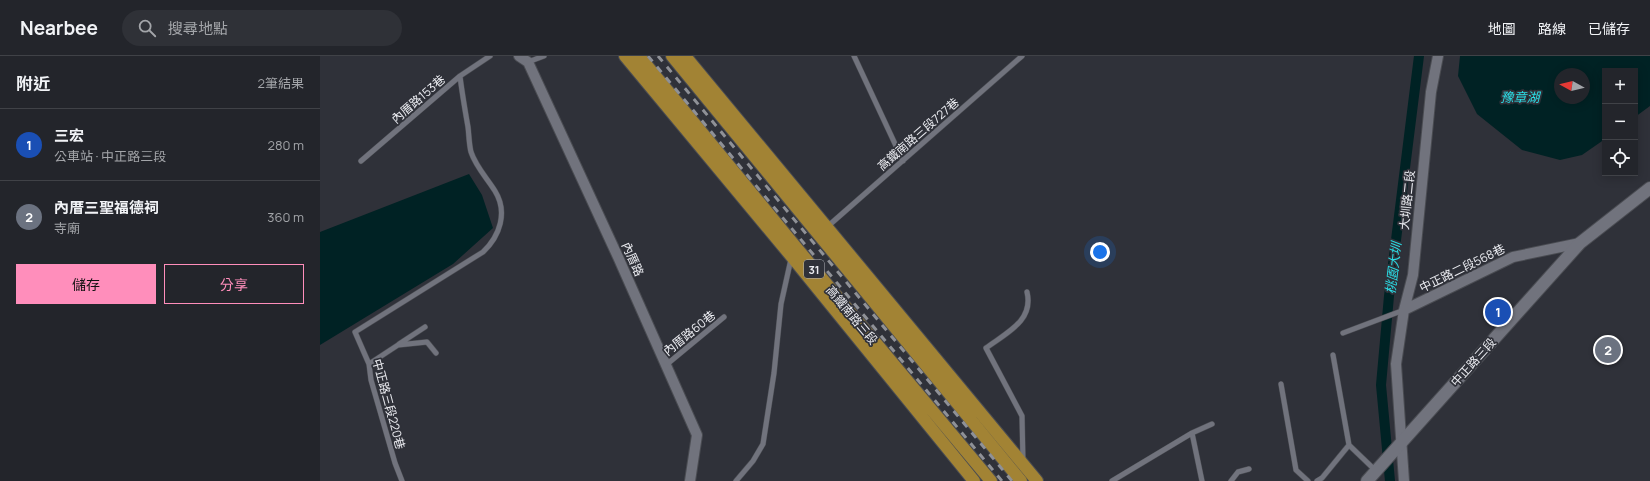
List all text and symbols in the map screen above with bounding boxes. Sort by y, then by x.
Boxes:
search box [122,10,402,46]
text: Nearbee [20,15,98,41]
icon: search [136,17,158,39]
text: 搜尋地點 [168,18,228,39]
text: 地圖 [1488,19,1516,38]
text: 路線 [1538,19,1566,38]
text: 已儲存 [1588,19,1630,38]
north arrow [1554,68,1590,104]
map controls [1602,68,1638,176]
button: + [1602,68,1638,104]
street label: 內厝路153巷 [387,71,449,127]
text: 附近 [16,72,50,95]
text: 2筆結果 [258,74,304,92]
water label: 豫章湖 [1500,88,1541,106]
street label: 高鐵南路三段727巷 [874,94,962,174]
button: − [1602,104,1638,140]
text: 三宏 [54,125,84,146]
text: 1 [26,136,32,154]
text: 280 m [267,136,304,154]
button: locate [1602,140,1638,176]
text: 公車站 · 中正路三段 [54,147,166,165]
street label: 大圳路二段 [1395,169,1419,231]
text: 內厝三聖福德祠 [54,197,159,218]
text: 2 [25,208,33,226]
text: 360 m [267,208,304,226]
text: 寺廟 [54,219,80,237]
street label: 內厝路 [618,239,648,279]
water label: 桃園大圳 [1381,239,1405,295]
street label: 中正路二段568巷 [1416,240,1508,296]
your location [1090,242,1110,262]
road number: 31 [804,260,824,278]
button: 儲存 [16,264,156,304]
button: 分享 [164,264,304,304]
street label: 高鐵南路三段 [822,282,882,348]
pin: 1 [1485,297,1511,327]
street label: 內厝路60巷 [659,307,719,359]
street label: 中正路三段 [1447,334,1499,390]
pin: 2 [1595,335,1621,365]
street label: 中正路三段220巷 [369,357,409,451]

